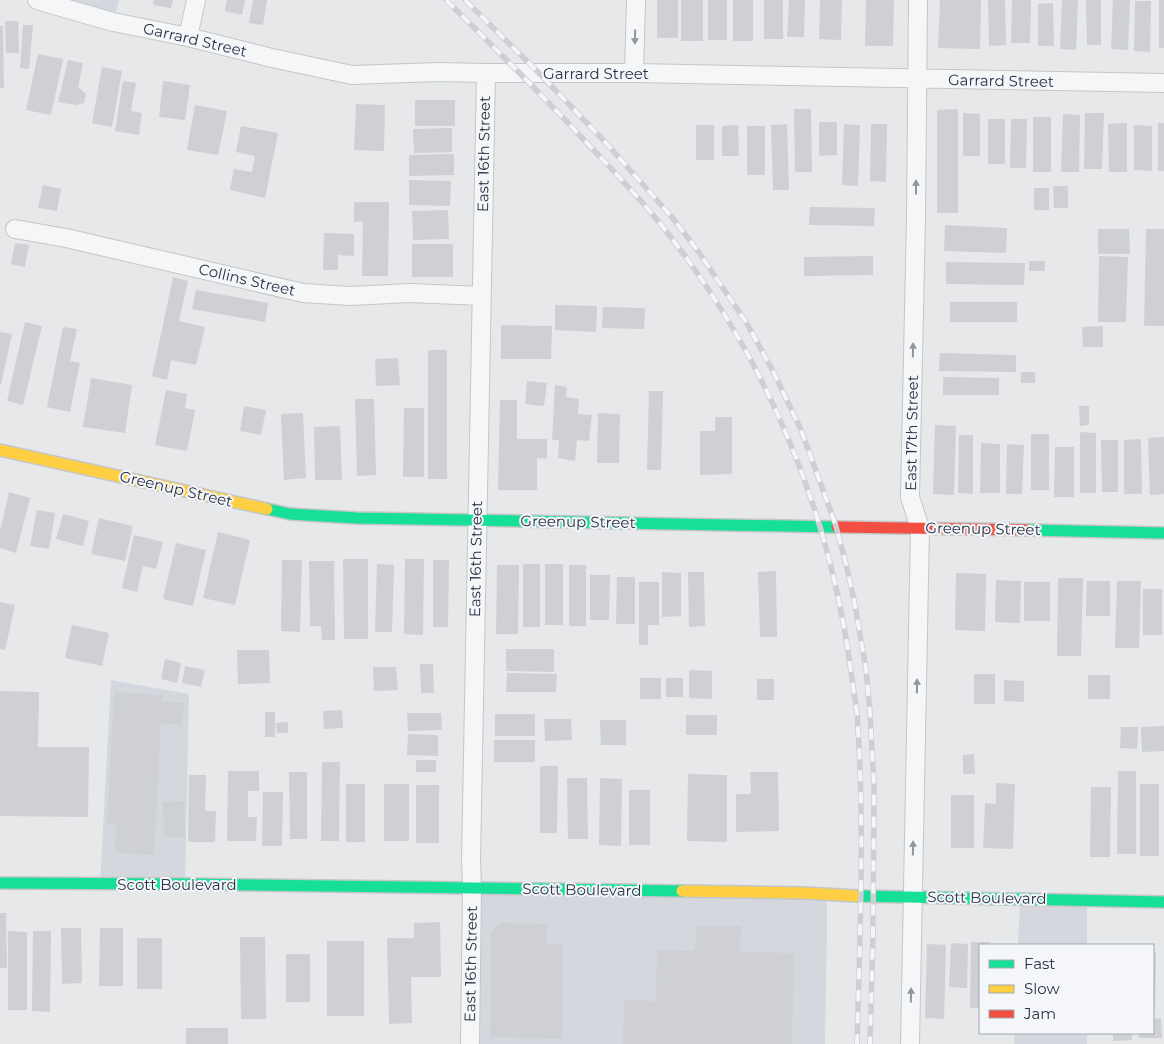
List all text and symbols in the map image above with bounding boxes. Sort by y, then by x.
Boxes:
street label: Garrard Street [141,18,249,61]
one-way arrow [631,29,639,45]
street label: Garrard Street [543,64,649,83]
street label: Garrard Street [948,70,1054,91]
street label: East 16th Street [473,96,494,212]
one-way arrow [912,179,920,195]
street label: Collins Street [197,259,297,300]
one-way arrow [909,341,917,357]
street label: East 17th Street [901,375,922,491]
street label: Greenup Street [118,466,234,511]
street label: East 16th Street [465,501,486,617]
street label: Greenup Street [520,511,636,532]
street label: Greenup Street [925,518,1041,539]
one-way arrow [913,677,921,693]
one-way arrow [910,840,918,856]
street label: Scott Boulevard [117,875,237,894]
street label: Scott Boulevard [522,879,642,900]
street label: Scott Boulevard [927,887,1047,908]
street label: East 16th Street [460,906,481,1022]
legend [979,944,1154,1034]
text: Fast [1024,954,1055,973]
text: Slow [1024,979,1060,998]
one-way arrow [907,987,915,1003]
text: Jam [1023,1004,1056,1023]

